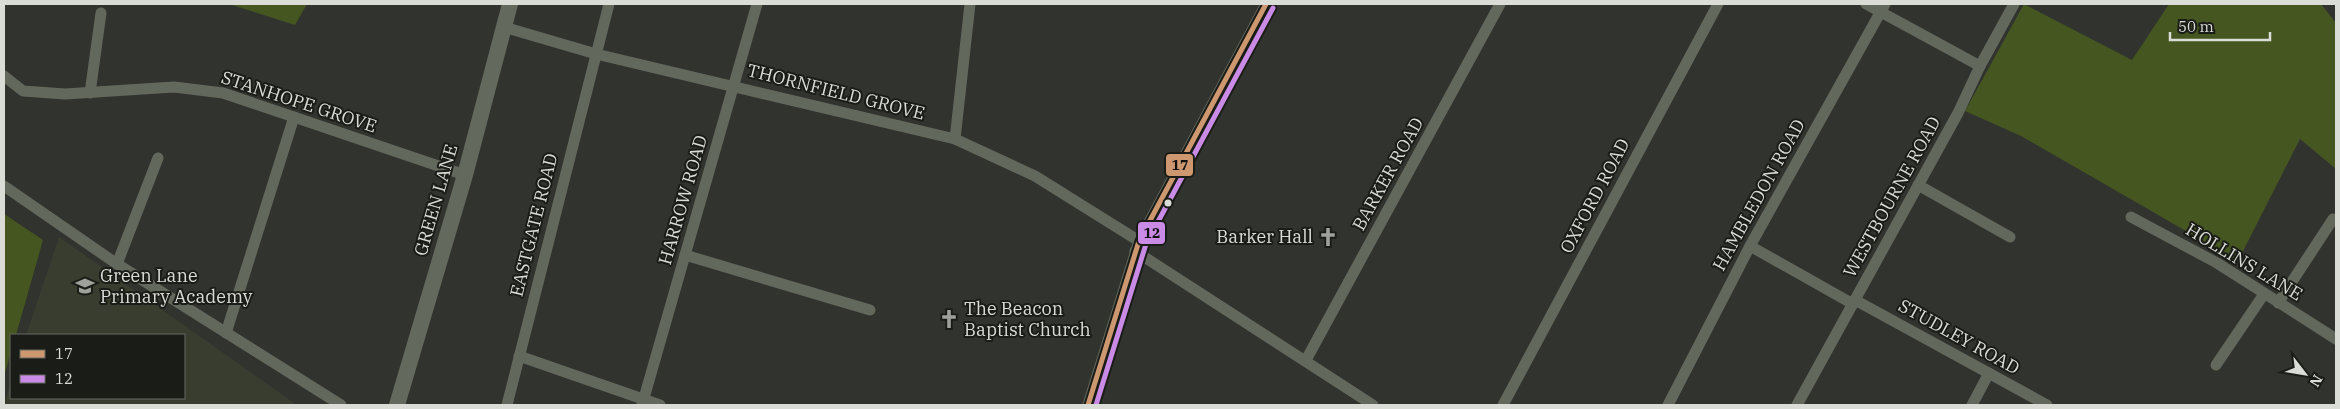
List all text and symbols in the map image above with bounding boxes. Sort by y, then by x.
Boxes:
scale bar [2170,10,2270,42]
text: 50 m [2178,17,2214,36]
street label: THORNFIELD GROVE [745,58,927,125]
street label: STANHOPE GROVE [218,66,380,138]
street label: WESTBOURNE ROAD [1838,112,1945,281]
street label: BARKER ROAD [1347,113,1428,234]
street label: HAMBLEDON ROAD [1707,115,1810,275]
street label: HARROW ROAD [653,132,712,267]
street label: OXFORD ROAD [1555,134,1635,257]
street label: GREEN LANE [409,141,462,258]
street label: EASTGATE ROAD [505,151,562,299]
line badge: 17 [1165,153,1194,177]
text: 17 [1172,156,1188,174]
unlabelled marker [1163,198,1173,208]
street label: HOLLINS LANE [2182,218,2307,305]
line badge: 12 [1137,221,1166,245]
text: 12 [1144,224,1160,242]
place label: Barker Hall [1216,225,1313,248]
church icon: Barker Hall [1317,226,1339,248]
place label: Green Lane Primary Academy [100,264,253,308]
school or university icon: Green Lane Primary Academy [74,275,96,297]
street label: STUDLEY ROAD [1895,294,2024,379]
place label: The Beacon Baptist Church [964,297,1091,341]
church icon: The Beacon Baptist Church [938,308,960,330]
legend [10,334,185,399]
text: 17 [55,344,73,363]
north arrow [2280,349,2330,399]
text: 12 [55,369,73,388]
text: N [2306,371,2327,390]

